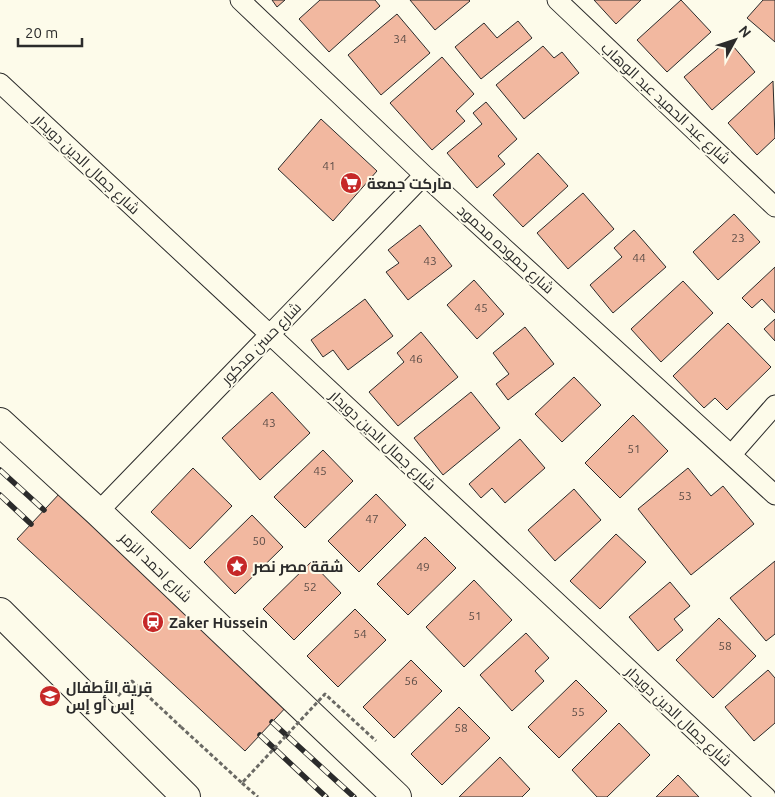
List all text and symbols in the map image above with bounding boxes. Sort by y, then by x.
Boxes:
scale bar [18,15,81,47]
north arrow [710,15,760,65]
text: N [735,22,754,41]
text: 20 m [25,24,58,41]
house number: 34 [393,32,407,45]
street label: شارع عبد الحميد عبد الوهاب [596,39,734,169]
street label: شارع جمال الدين دويدار [28,110,143,220]
house number: 41 [322,159,336,172]
supermarket icon: ماركت جمعة [339,171,363,195]
place label: ماركت جمعة [367,175,452,193]
street label: شارع حموده محمود [452,201,558,299]
house number: 23 [731,231,745,244]
house number: 44 [632,251,646,264]
house number: 43 [423,254,437,267]
street label: شارع حسن مدكور [217,299,306,390]
house number: 45 [474,301,488,314]
house number: 46 [409,352,423,365]
street label: شارع جمال الدين دويدار [324,386,439,496]
house number: 43 [262,416,276,429]
house number: 51 [627,442,641,455]
house number: 45 [313,464,327,477]
house number: 53 [678,489,692,502]
house number: 47 [365,512,379,525]
street label: شارع احمد الزمر [114,528,195,608]
house number: 50 [252,534,266,547]
place icon: شقة مصر نصر [225,554,249,578]
place label: شقة مصر نصر [252,558,343,576]
house number: 49 [416,560,430,573]
house number: 52 [303,580,317,593]
house number: 51 [468,609,482,622]
station icon: Zaker Hussein [141,610,165,634]
place label: Zaker Hussein [169,614,268,631]
house number: 54 [353,627,367,640]
house number: 58 [718,639,732,652]
street label: شارع جمال الدين دويدار [620,662,735,772]
house number: 56 [404,674,418,687]
place label: قرية الأطفال إس أو إس [66,679,153,715]
school or university icon: قرية الأطفال إس أو إس [38,684,62,708]
house number: 55 [571,705,585,718]
house number: 58 [454,721,468,734]

